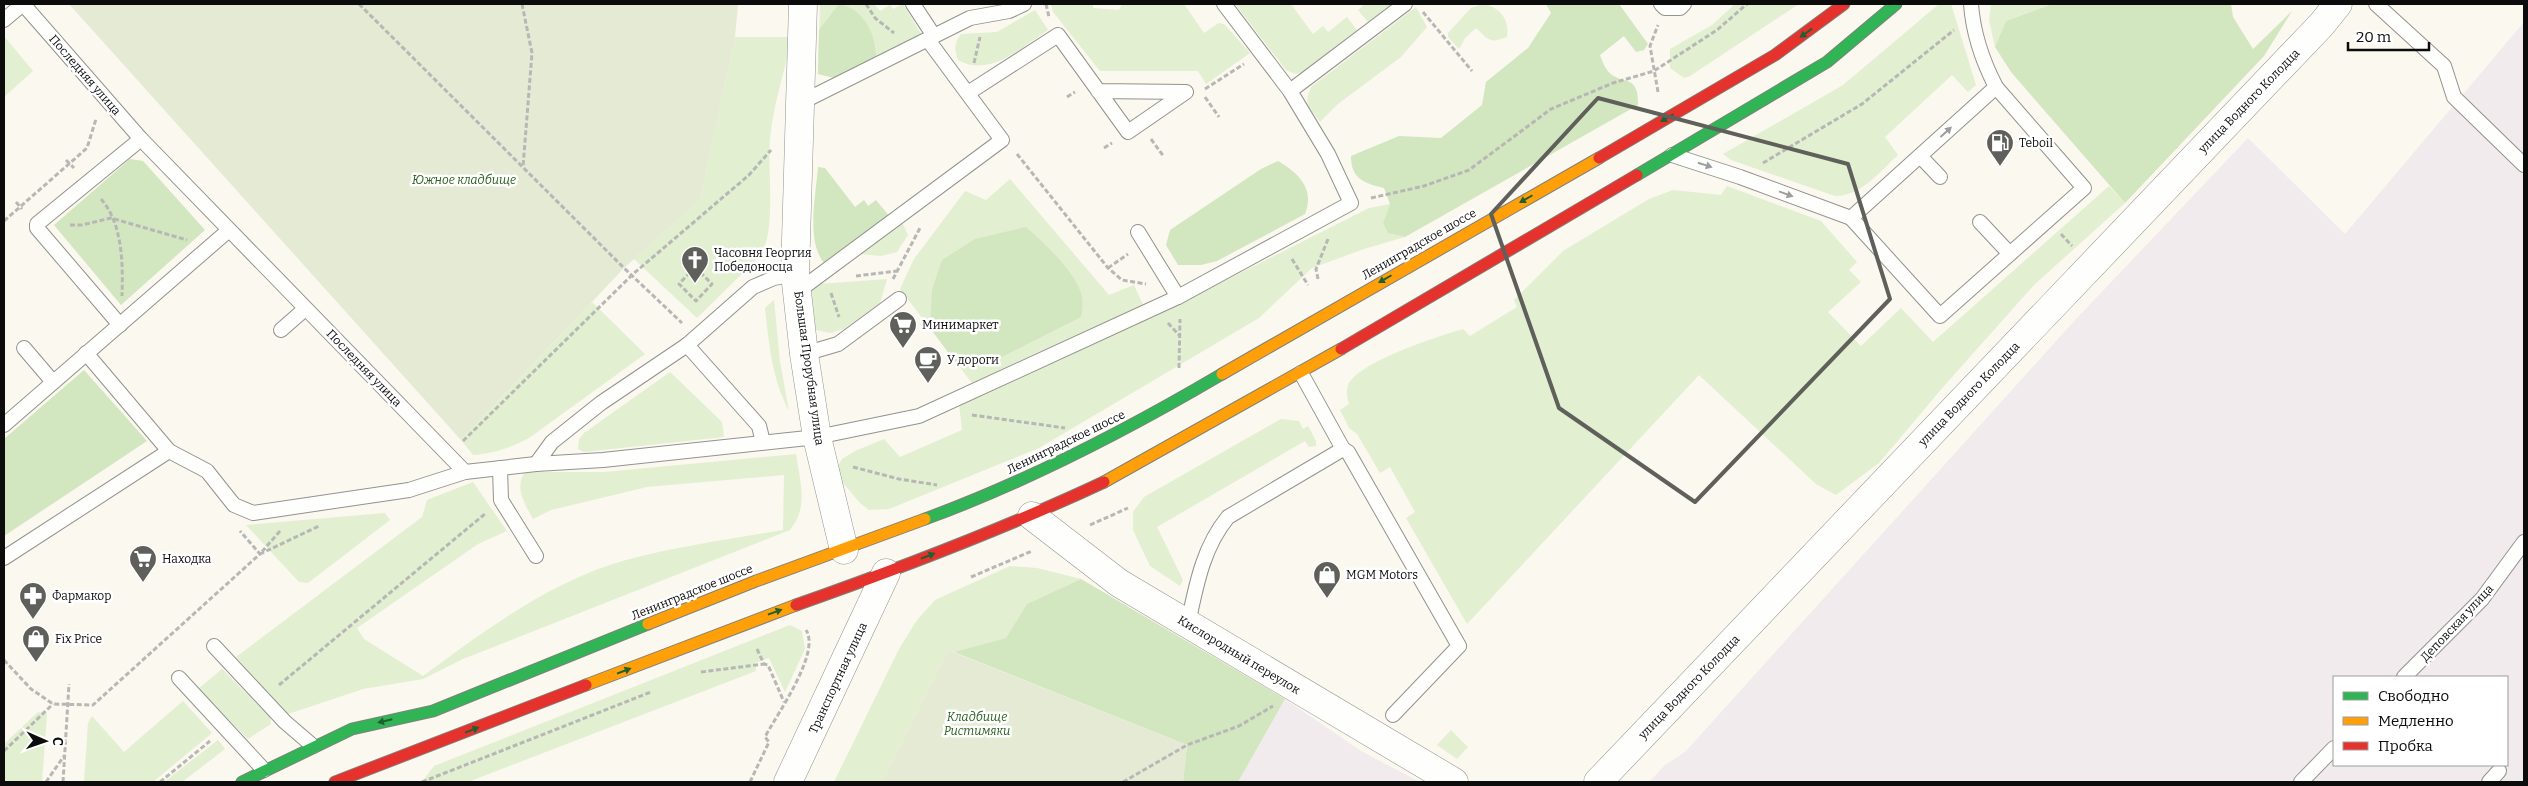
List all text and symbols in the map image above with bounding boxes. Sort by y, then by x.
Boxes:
scale bar [2348,20,2429,52]
one-way arrow [1799,28,1813,38]
text: 20 m [2356,28,2392,46]
street label: Последняя улица [46,32,124,118]
street label: улица Водного Колодца [2195,46,2303,157]
one-way arrow [1661,114,1674,123]
one-way arrow [1939,126,1951,138]
fuel station icon: Teboil [1985,128,2015,167]
place label: Teboil [2019,136,2053,150]
one-way arrow [1697,162,1712,169]
park label: Южное кладбище [412,173,516,187]
one-way arrow [1779,190,1794,198]
one-way arrow [1520,194,1533,203]
street label: Ленинградское шоссе [1359,206,1479,282]
church icon: Часовня Георгия Победоносца [680,245,710,284]
place label: Часовня Георгия Победоносца [714,246,812,274]
one-way arrow [1379,275,1392,284]
street label: Большая Прорубная улица [791,290,827,447]
supermarket icon: Минимаркет [888,310,918,349]
place label: Минимаркет [922,318,999,332]
street label: Последняя улица [324,326,405,410]
street label: улица Водного Колодца [1915,339,2023,450]
cafe icon: У дороги [913,345,943,384]
place label: У дороги [947,353,999,367]
street label: Ленинградское шоссе [1005,407,1127,477]
supermarket icon: Находка [128,544,158,583]
place label: Находка [162,552,212,566]
one-way arrow [921,552,935,560]
shop icon: MGM Motors [1312,560,1342,599]
street label: Ленинградское шоссе [629,561,755,623]
place label: MGM Motors [1346,568,1418,582]
pharmacy icon: Фармакор [18,581,48,620]
street label: Деповская улица [2418,581,2496,664]
place label: Фармакор [52,589,111,603]
one-way arrow [768,608,783,616]
street label: Кислородный переулок [1175,613,1303,697]
street label: Транспортная улица [806,620,870,736]
shop icon: Fix Price [21,624,51,663]
place label: Fix Price [55,632,102,646]
street label: улица Водного Колодца [1635,632,1743,743]
one-way arrow [616,667,631,674]
legend [2333,676,2508,766]
text: Свободно [2378,687,2449,705]
park label: Кладбище Ристимяки [944,710,1010,738]
text: Медленно [2378,712,2454,730]
north arrow [20,716,70,766]
one-way arrow [378,717,393,725]
one-way arrow [465,726,480,734]
text: С [49,737,66,746]
text: Пробка [2378,737,2433,755]

